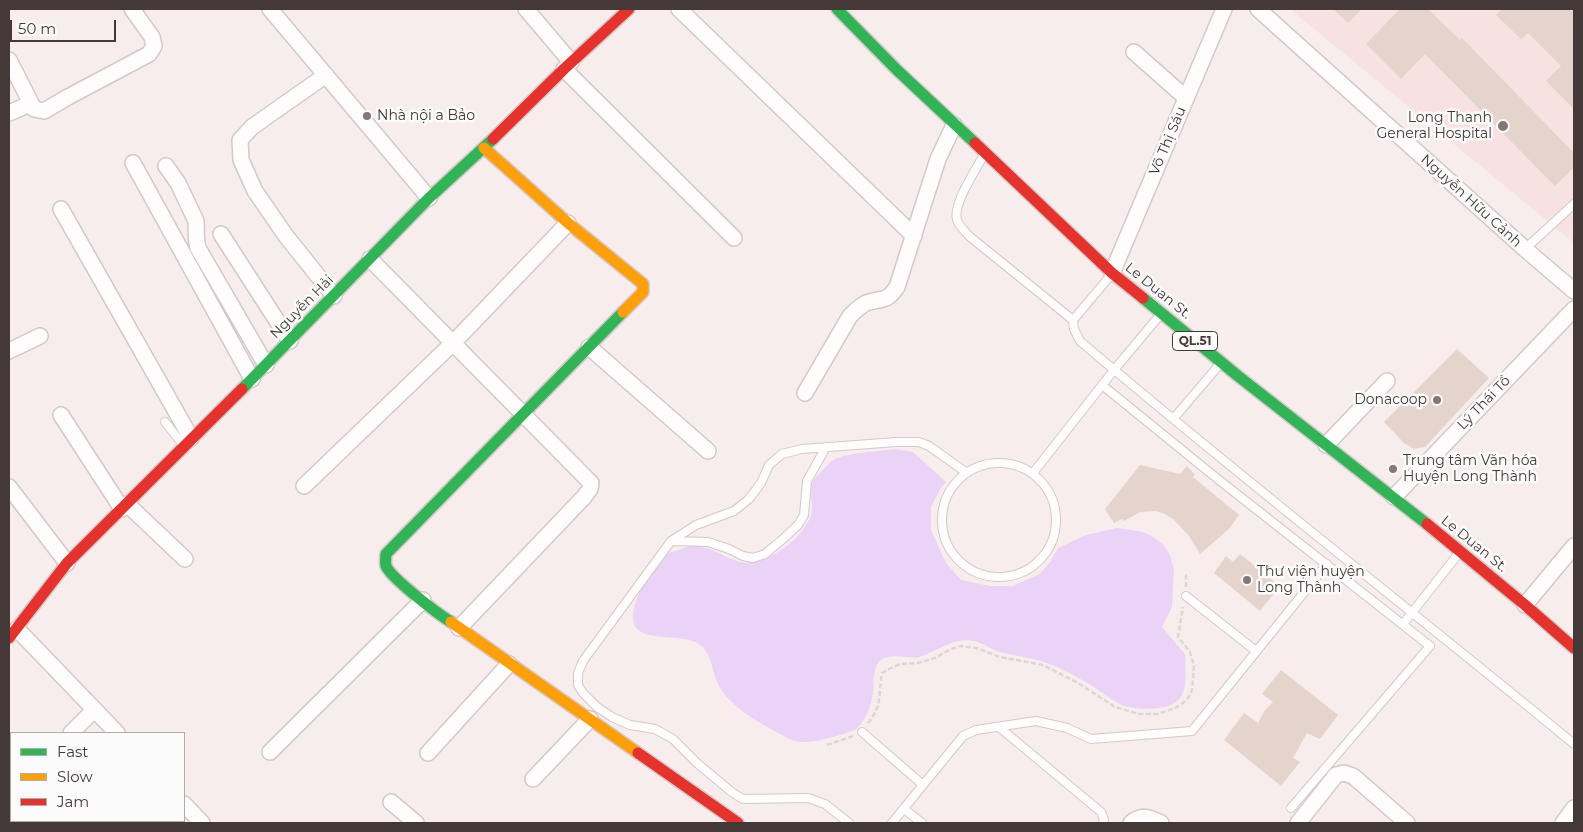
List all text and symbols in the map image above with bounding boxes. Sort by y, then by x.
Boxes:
scale bar [12,10,119,42]
text: 50 m [18,19,56,38]
street label: Võ Thị Sáu [1146,104,1190,178]
place label: Nhà nội a Bảo [377,108,475,124]
marker: Nhà nội a Bảo [361,110,373,122]
place label: Long Thanh General Hospital [1377,110,1492,142]
marker: Long Thanh General Hospital [1496,119,1510,133]
street label: Nguyễn Hữu Cảnh [1417,151,1525,251]
street label: Le Duan St. [1122,259,1194,323]
street label: Nguyễn Hải [267,272,337,342]
road number: QL.51 [1172,332,1218,351]
street label: Lý Thái Tổ [1454,372,1514,434]
place label: Donacoop [1354,392,1427,408]
marker: Donacoop [1431,394,1443,406]
place label: Trung tâm Văn hóa Huyện Long Thành [1403,453,1538,486]
marker: Trung tâm Văn hóa Huyện Long Thành [1387,463,1399,475]
street label: Le Duan St. [1438,512,1510,576]
place label: Thư viện huyện Long Thành [1257,564,1365,596]
marker: Thư viện huyện Long Thành [1241,574,1253,586]
legend [10,732,185,822]
text: Fast [57,742,88,761]
text: Slow [57,767,93,786]
text: Jam [57,792,89,811]

